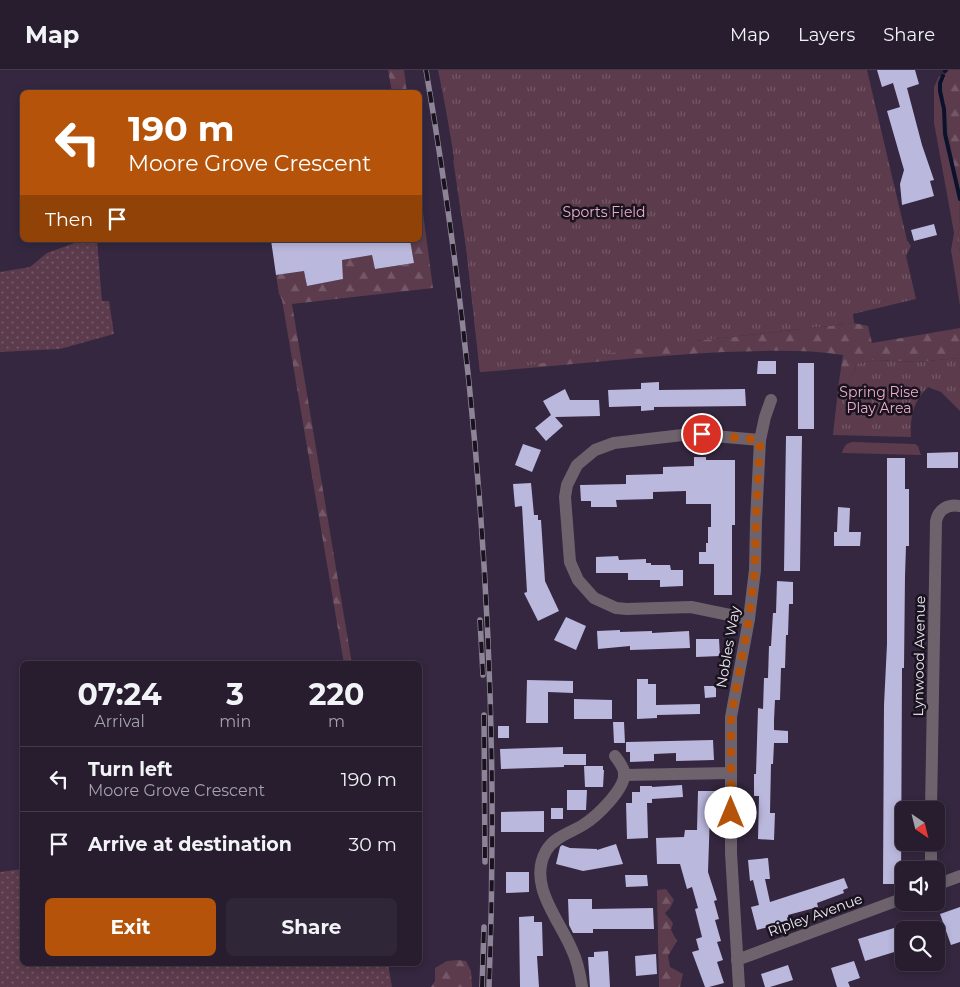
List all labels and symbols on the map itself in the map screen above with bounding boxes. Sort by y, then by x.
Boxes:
park label: Sports Field [562,203,646,221]
park label: Spring Rise Play Area [839,383,919,417]
pin [681,413,723,455]
street label: Lynwood Avenue [909,595,929,717]
street label: Nobles Way [712,604,744,689]
position arrow [704,786,756,838]
north arrow [895,801,945,851]
street label: Ripley Avenue [765,890,865,940]

